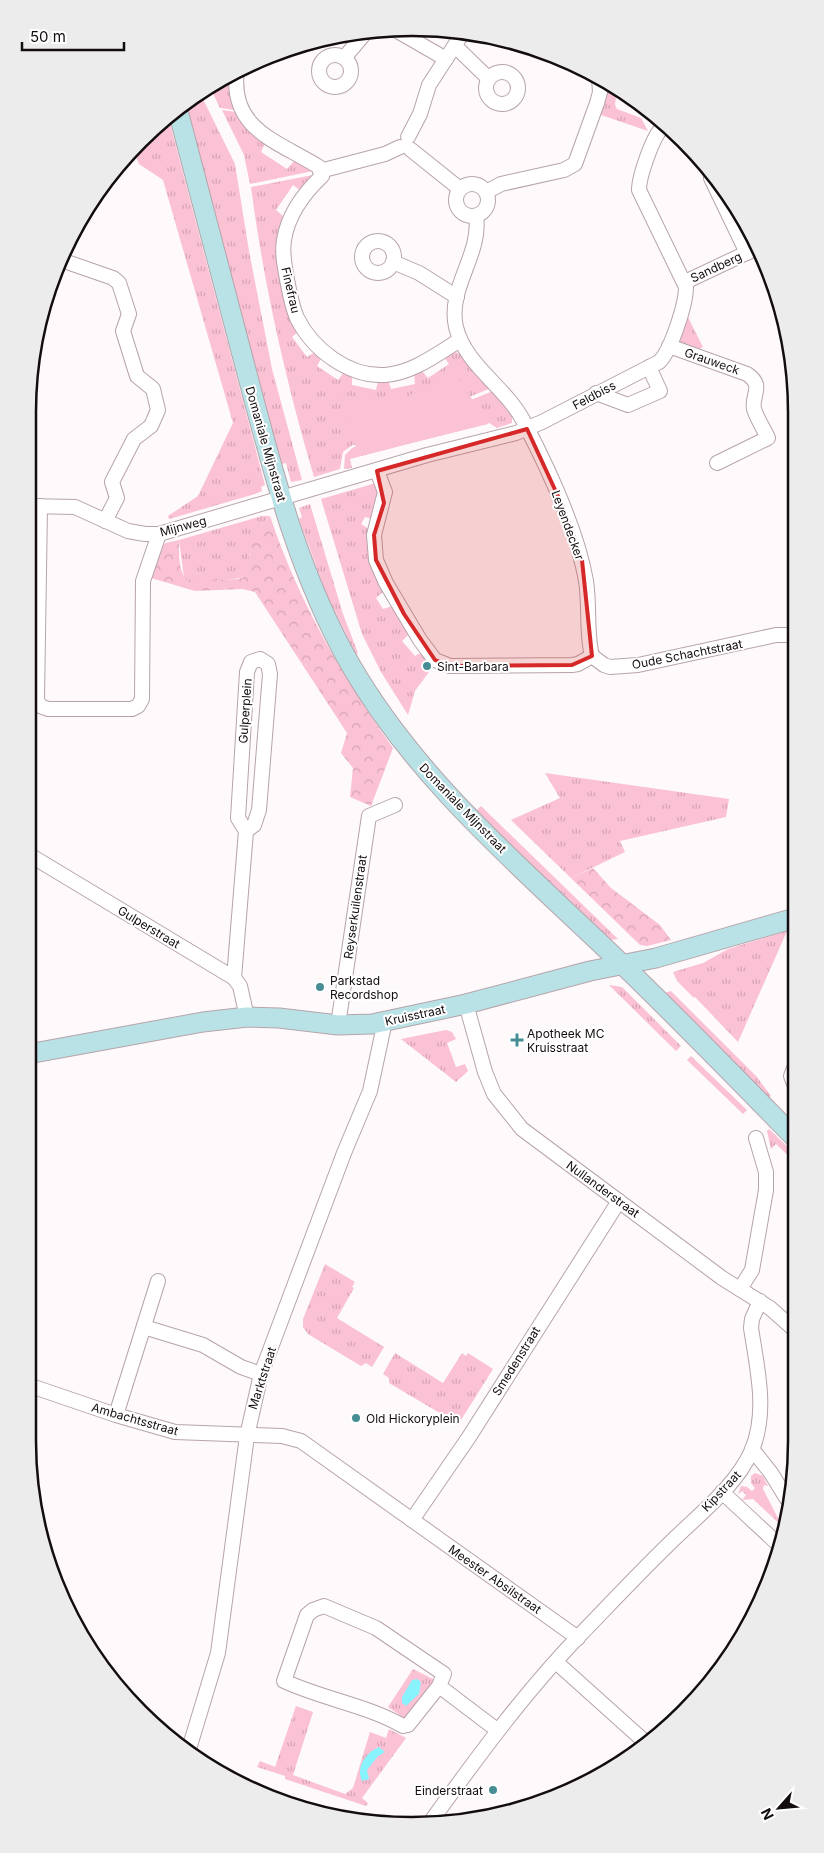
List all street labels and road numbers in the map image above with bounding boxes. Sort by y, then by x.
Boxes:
street label: Sandberg [688,249,744,285]
street label: Finefrau [278,265,304,315]
street label: Grauweck [682,345,742,378]
street label: Feldbiss [570,377,618,413]
street label: Domaniale Mijnstraat [242,385,290,503]
street label: Leyendecker [548,488,588,562]
street label: Mijnweg [158,513,208,539]
street label: Oude Schachtstraat [630,636,744,672]
street label: Gulperplein [235,678,255,744]
street label: Domaniale Mijnstraat [416,760,510,856]
street label: Reyserkuilenstraat [340,854,370,960]
street label: Gulperstraat [115,903,183,951]
street label: Kruisstraat [384,1001,447,1029]
street label: Nullanderstraat [563,1157,643,1221]
street label: Smedenstraat [489,1324,543,1398]
street label: Marktstraat [245,1345,279,1411]
street label: Ambachtsstraat [90,1399,180,1439]
street label: Kipstraat [698,1467,744,1515]
street label: Meester Absilstraat [446,1541,544,1617]

